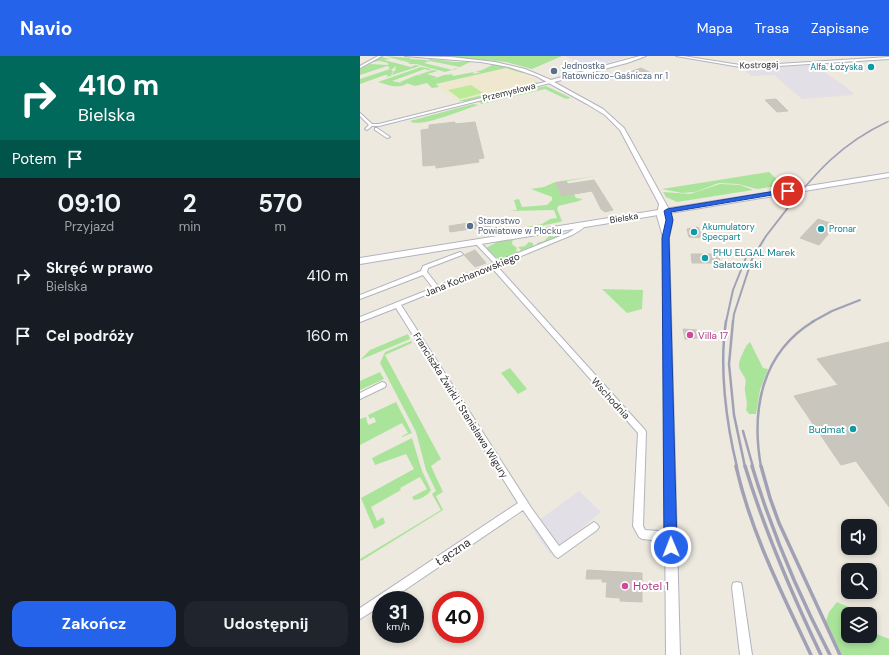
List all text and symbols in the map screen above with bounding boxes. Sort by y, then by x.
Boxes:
text: Navio [20,16,72,41]
text: Mapa [697,19,733,37]
text: Trasa [755,19,789,37]
text: Zapisane [811,19,869,37]
street label: Kostrogaj [740,58,778,72]
place label: Jednostka Ratowniczo-Gaśnicza nr 1 [562,60,668,82]
place label: Alfa. Łożyska [810,61,863,73]
marker: Alfa. Łożyska [866,62,876,72]
marker: Jednostka Ratowniczo-Gaśnicza nr 1 [549,66,559,76]
text: 410 m [78,67,159,104]
icon: right [12,72,64,124]
street label: Przemysłowa [481,80,537,104]
text: Bielska [78,103,135,127]
icon: arrive [64,148,86,170]
text: Potem [12,149,56,169]
pin [771,174,805,208]
icon: arrive [777,180,799,202]
text: 09:10 [57,188,121,219]
text: 2 [183,188,197,219]
text: 570 [258,188,303,219]
street label: Bielska [609,210,639,226]
place label: Starostwo Powiatowe w Płocku [478,215,562,237]
text: Przyjazd [64,218,114,235]
text: min [179,218,201,235]
text: m [275,218,286,235]
marker: Starostwo Powiatowe w Płocku [465,221,475,231]
place label: Akumulatory Specpart [702,221,755,243]
place label: Pronar [829,223,857,235]
marker: Pronar [816,224,826,234]
marker: Akumulatory Specpart [689,227,699,237]
place label: PHU ELGAL Marek Sałatowski [713,246,795,271]
street label: Jana Kochanowskiego [423,249,522,299]
marker: PHU ELGAL Marek Sałatowski [700,253,710,263]
text: Skręć w prawo [46,258,153,278]
icon: right [12,265,34,287]
text: 410 m [307,266,348,286]
text: Bielska [46,278,87,295]
icon: arrive [12,325,34,347]
text: Cel podróży [46,326,134,346]
text: 160 m [306,326,348,346]
place label: Villa 17 [698,329,728,342]
street label: Franciszka Żwirki i Stanisława Wigury [410,330,511,481]
marker: Villa 17 [685,330,695,340]
street label: Wschodnia [589,375,633,422]
place label: Budmat [809,423,845,436]
marker: Budmat [848,424,858,434]
map controls [841,519,877,643]
button: sound [841,519,877,555]
position arrow [650,526,692,568]
street label: Łączna [432,534,474,570]
button: search [841,563,877,599]
place label: Hotel 1 [633,578,669,594]
marker: Hotel 1 [620,581,630,591]
speed limit sign: 40 [432,591,484,643]
text: 31 [388,599,408,625]
button: Zakończ [12,601,176,647]
button: Udostępnij [184,601,348,647]
button: layers [841,607,877,643]
text: km/h [386,620,410,633]

